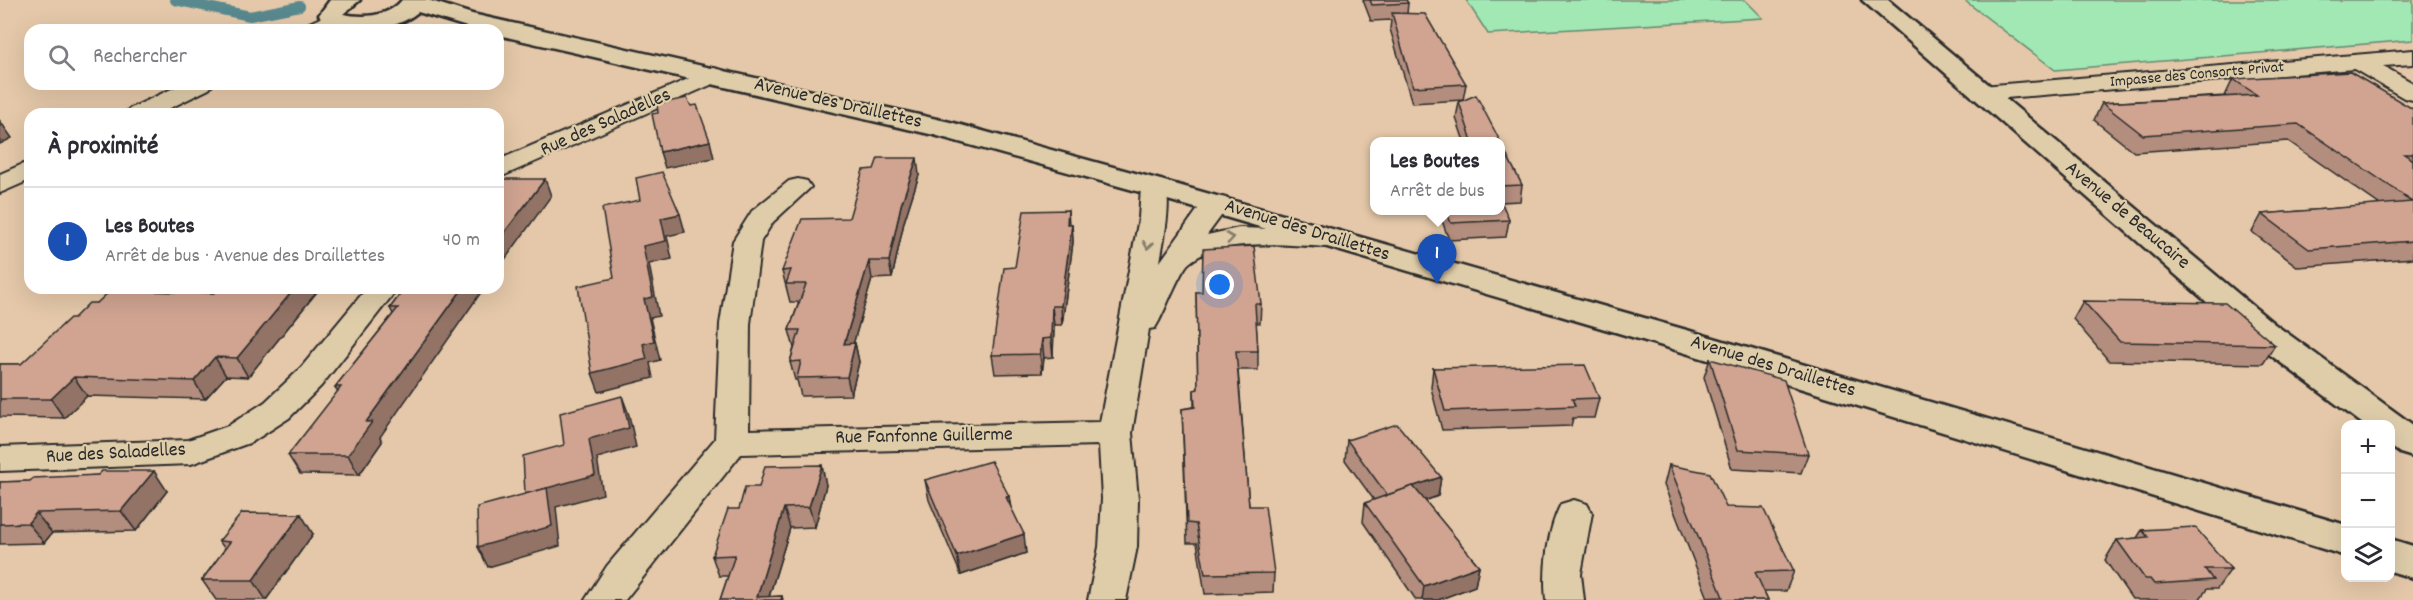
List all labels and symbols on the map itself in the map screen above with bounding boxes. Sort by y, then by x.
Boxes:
street label: Impasse des Consorts Privat [2109,56,2285,94]
street label: Avenue des Draillettes [751,71,925,137]
street label: Rue des Saladelles [536,82,676,164]
street label: Avenue de Beaucaire [2058,155,2196,277]
street label: Avenue des Draillettes [1221,193,1393,269]
one-way arrow [1225,232,1235,245]
pin: 1 [1418,234,1456,284]
one-way arrow [1143,240,1155,249]
your location [1205,270,1234,299]
street label: Avenue des Draillettes [1687,329,1859,405]
street label: Rue Fanfonne Guillerme [835,421,1013,453]
street label: Rue des Saladelles [45,436,187,472]

